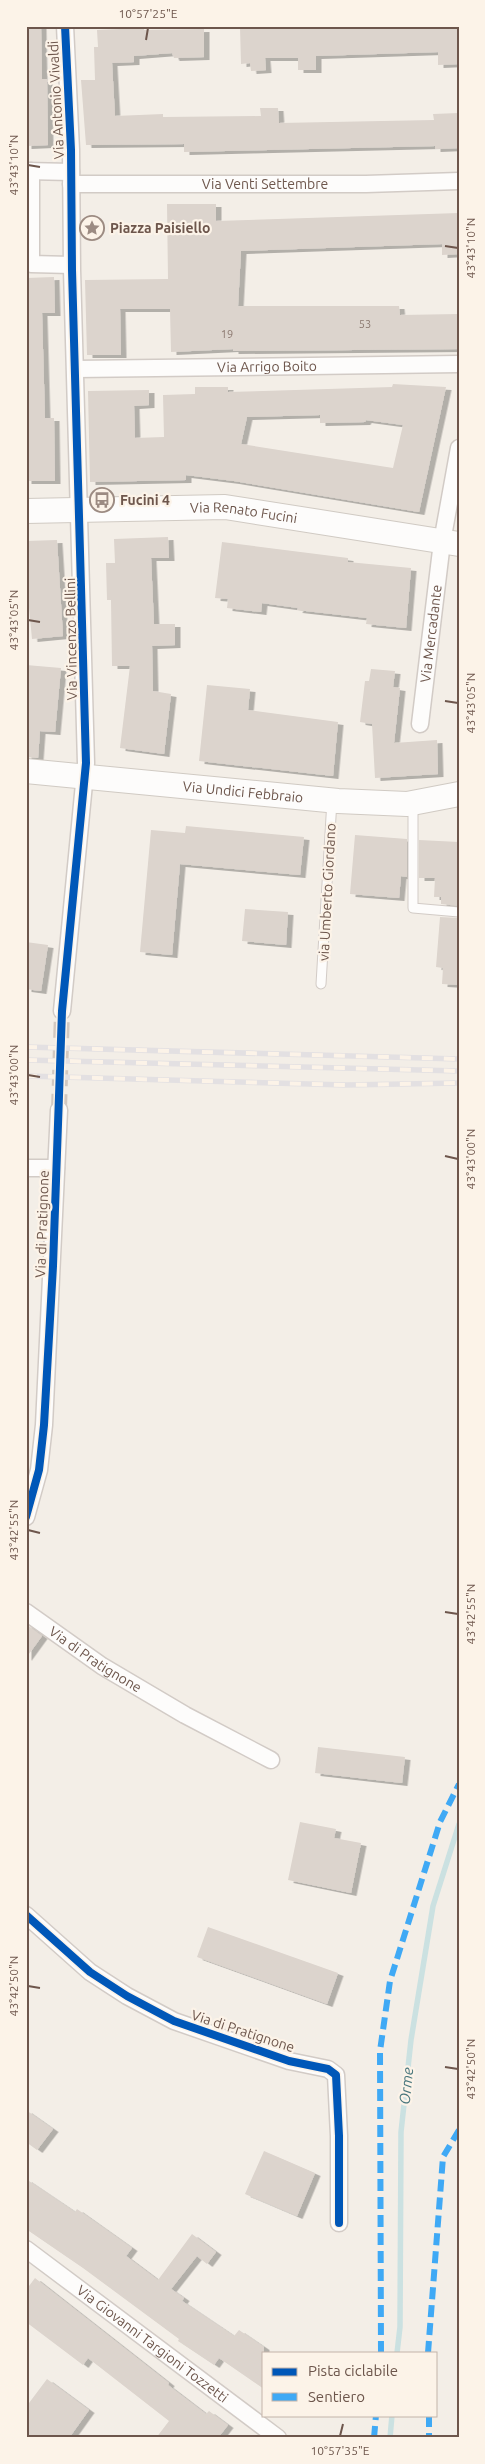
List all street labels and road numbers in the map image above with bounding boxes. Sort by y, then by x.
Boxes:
street label: Via Antonio Vivaldi [45,40,67,160]
street label: Via Venti Settembre [202,176,328,192]
street label: Via Arrigo Boito [217,358,317,375]
street label: Via Renato Fucini [190,499,298,526]
street label: Via Vincenzo Bellini [62,578,80,700]
street label: Via Mercadante [417,584,445,684]
street label: Via Undici Febbraio [182,778,304,806]
street label: via Umberto Giordano [315,823,339,961]
street label: Via di Pratignone [32,1170,52,1278]
street label: Via di Pratignone [46,1623,145,1696]
street label: Via di Pratignone [189,2007,297,2055]
street label: Via Giovanni Targioni Tozzetti [74,2282,231,2406]

